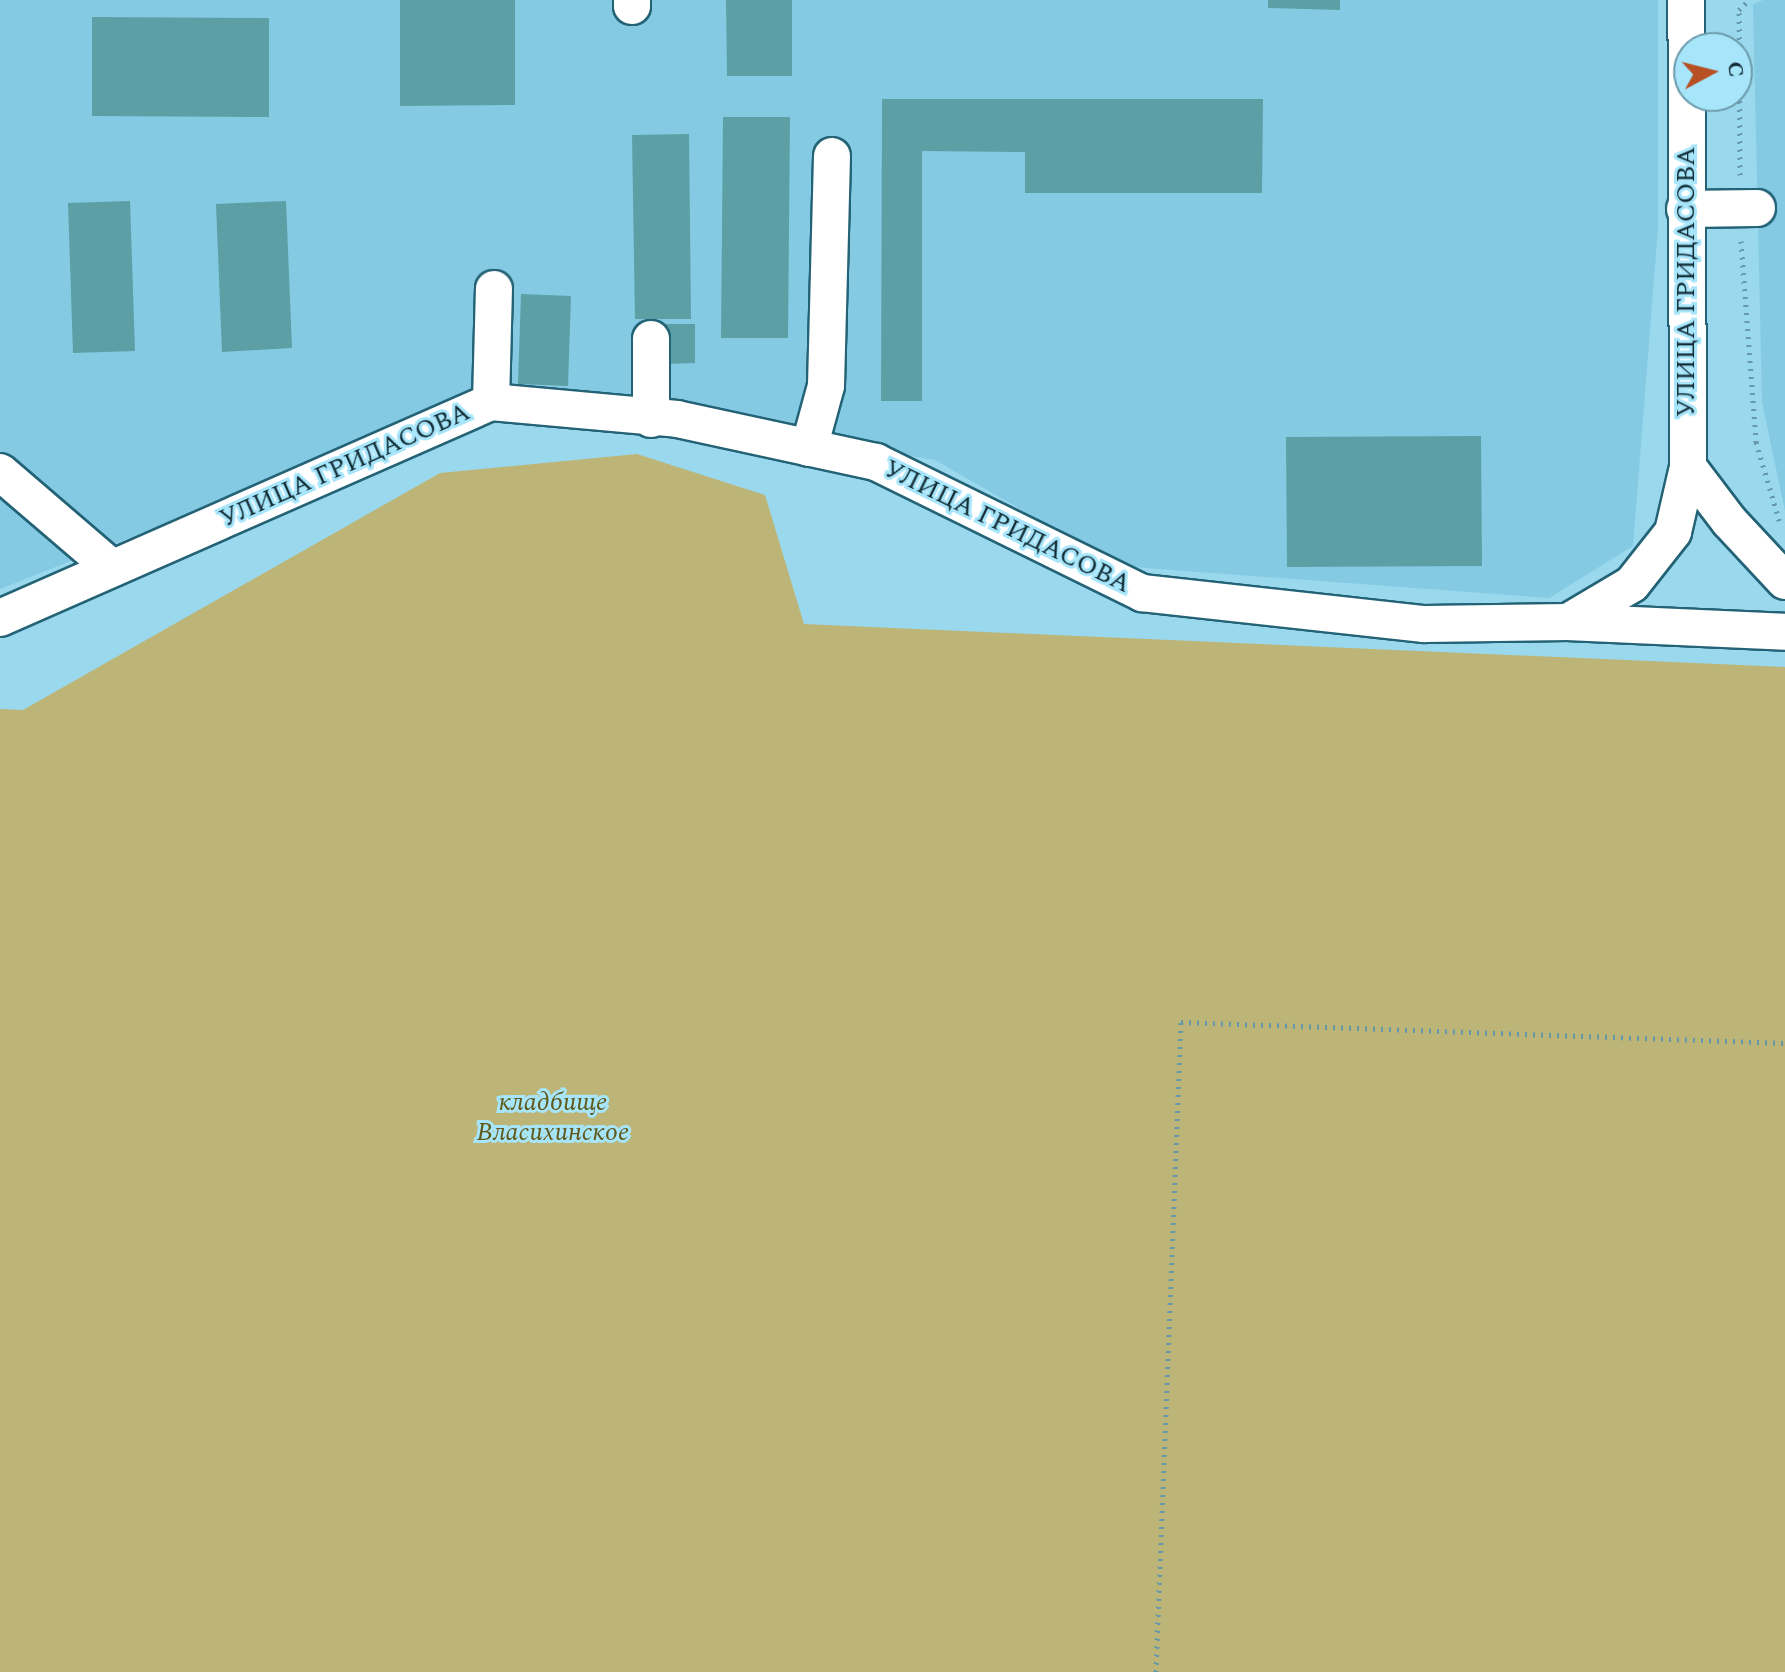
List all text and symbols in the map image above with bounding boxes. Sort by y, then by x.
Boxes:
north arrow [1673,32,1753,112]
text: С [1718,59,1753,79]
street label: УЛИЦА ГРИДАСОВА [1671,147,1703,417]
street label: УЛИЦА ГРИДАСОВА [215,397,475,535]
street label: УЛИЦА ГРИДАСОВА [879,454,1135,600]
park label: кладбище Власихинское [477,1087,629,1148]

